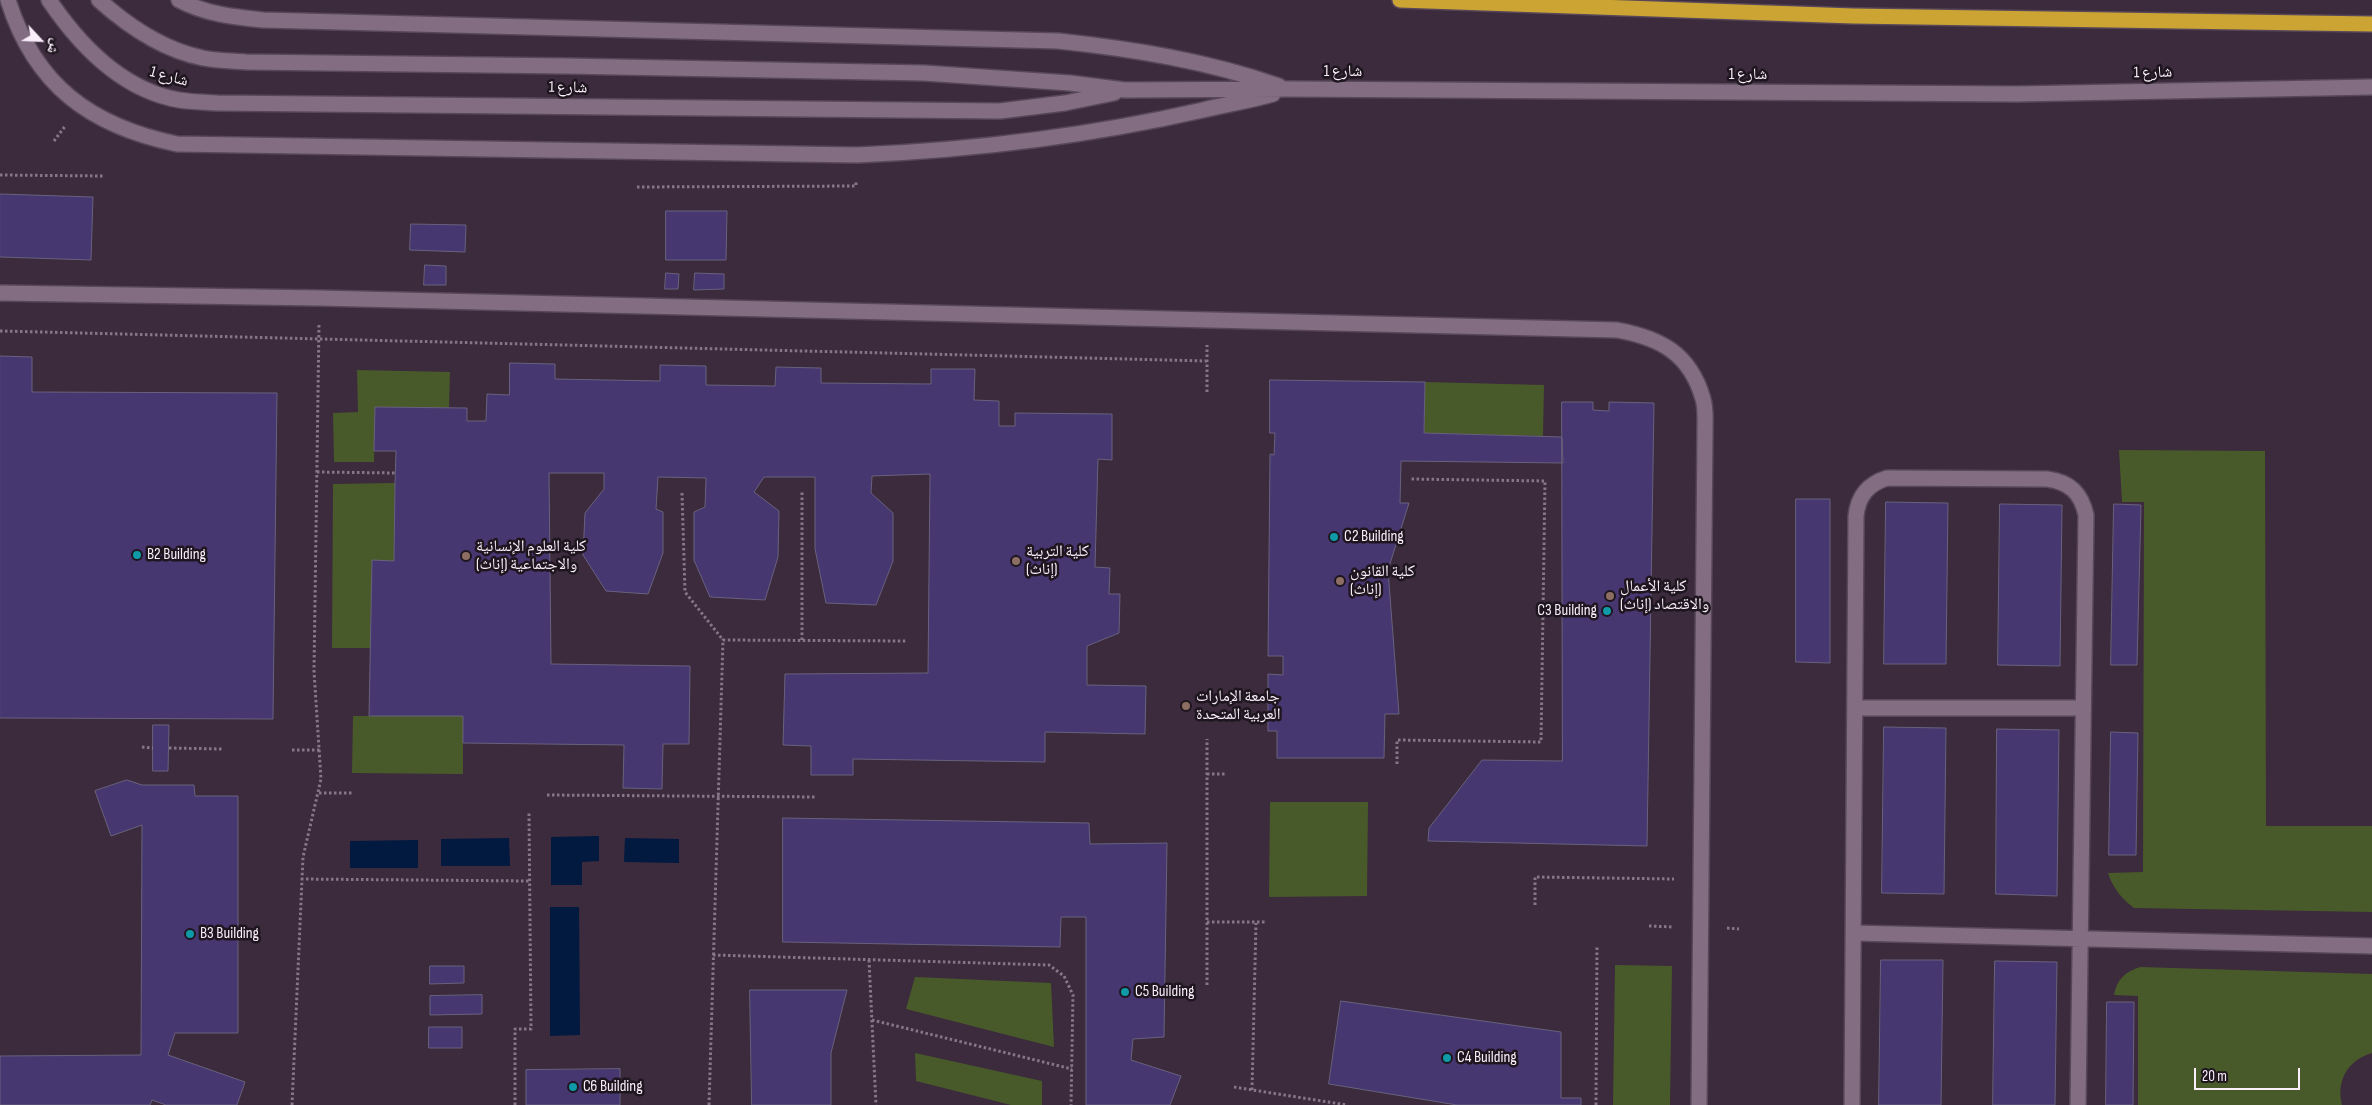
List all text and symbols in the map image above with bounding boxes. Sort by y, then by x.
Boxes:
north arrow [15,15,65,65]
text: ش [43,36,65,57]
street label: شارع 1 [1324,62,1362,82]
street label: شارع 1 [148,63,190,91]
street label: شارع 1 [2134,63,2172,83]
street label: شارع 1 [1729,65,1767,85]
street label: شارع 1 [549,78,587,98]
place label: C2 Building [1344,527,1404,547]
marker: C2 Building [1328,531,1340,543]
place label: كلية العلوم الإنسانية والاجتماعية (إناث) [476,537,586,575]
place label: كلية التربية (إناث) [1026,542,1089,580]
place label: B2 Building [147,545,206,565]
marker: B2 Building [131,549,143,561]
marker: كلية العلوم الإنسانية والاجتماعية (إناث) [460,550,472,562]
marker: كلية التربية (إناث) [1010,555,1022,567]
place label: كلية القانون (إناث) [1350,562,1415,600]
marker: كلية القانون (إناث) [1334,575,1346,587]
place label: كلية الأعمال والاقتصاد (إناث) [1620,577,1709,615]
marker: كلية الأعمال والاقتصاد (إناث) [1604,590,1616,602]
place label: C3 Building [1537,601,1597,621]
marker: C3 Building [1601,605,1613,617]
place label: جامعة الإمارات العربية المتحدة [1196,687,1281,725]
marker: جامعة الإمارات العربية المتحدة [1180,700,1192,712]
place label: B3 Building [200,924,259,944]
marker: B3 Building [184,928,196,940]
place label: C5 Building [1135,982,1194,1002]
marker: C5 Building [1119,986,1131,998]
place label: C4 Building [1457,1048,1517,1068]
marker: C4 Building [1441,1052,1453,1064]
scale bar [2197,1058,2303,1090]
text: 20 m [2202,1067,2227,1086]
place label: C6 Building [583,1077,643,1097]
marker: C6 Building [567,1081,579,1093]

